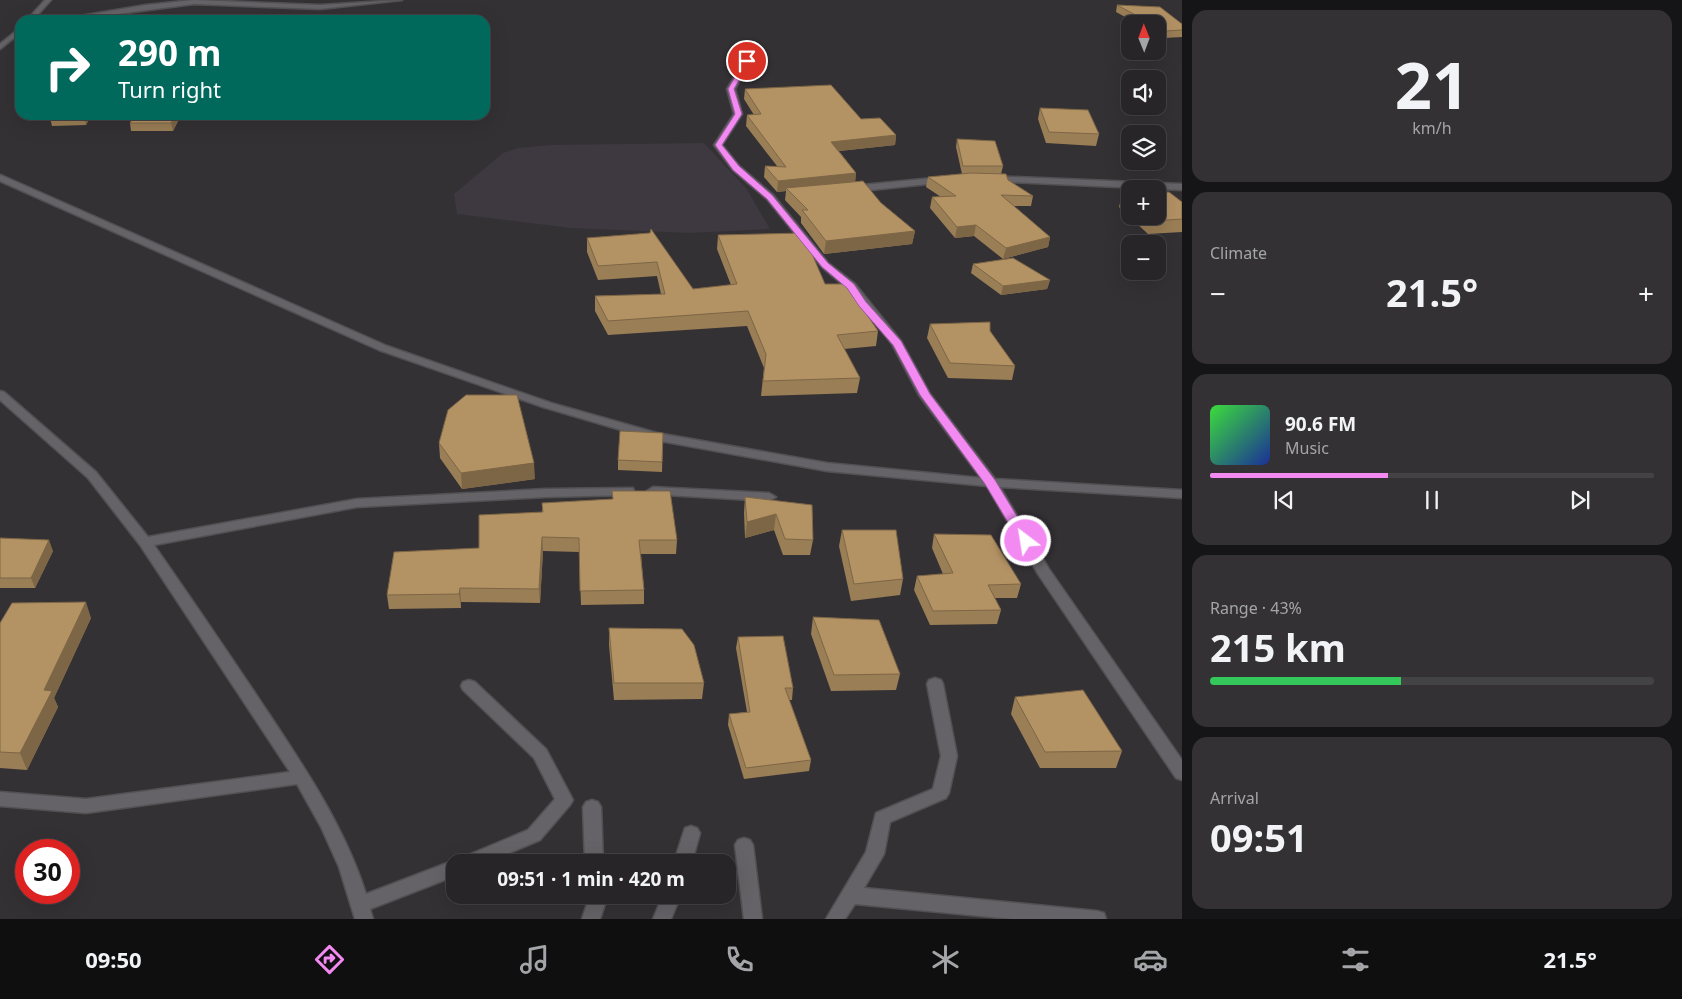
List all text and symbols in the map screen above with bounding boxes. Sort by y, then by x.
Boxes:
north arrow [1121,15,1166,60]
map controls [1121,15,1166,280]
text: 290 m [118,29,221,76]
icon: right [35,35,100,100]
pin [726,40,768,82]
text: 21 [1395,40,1469,128]
icon: arrive [733,47,761,75]
button: sound [1121,70,1166,115]
text: Turn right [118,74,221,104]
text: km/h [1412,117,1452,139]
button: layers [1121,125,1166,170]
button: + [1121,180,1166,225]
button: − [1121,235,1166,280]
text: Climate [1210,242,1267,264]
text: 21.5° [1386,266,1478,318]
text: − [1210,274,1226,312]
text: + [1638,274,1654,312]
text: 90.6 FM [1285,411,1356,437]
text: Music [1285,437,1329,459]
icon: previous [1270,486,1298,514]
icon: pause [1418,486,1446,514]
icon: next [1566,486,1594,514]
position arrow [999,514,1051,566]
text: Range · 43% [1210,597,1302,619]
text: 215 km [1210,621,1346,673]
text: Arrival [1210,787,1259,809]
text: 09:51 [1210,811,1308,863]
speed limit sign: 30 [15,839,80,904]
text: 09:51 · 1 min · 420 m [497,866,685,892]
icon: directions [312,942,347,977]
icon: music [517,942,552,977]
icon: phone [722,942,757,977]
icon: climate [928,942,963,977]
icon: car [1133,942,1168,977]
icon: filters [1338,942,1373,977]
text: 09:50 [85,944,142,974]
text: 21.5° [1544,944,1597,974]

